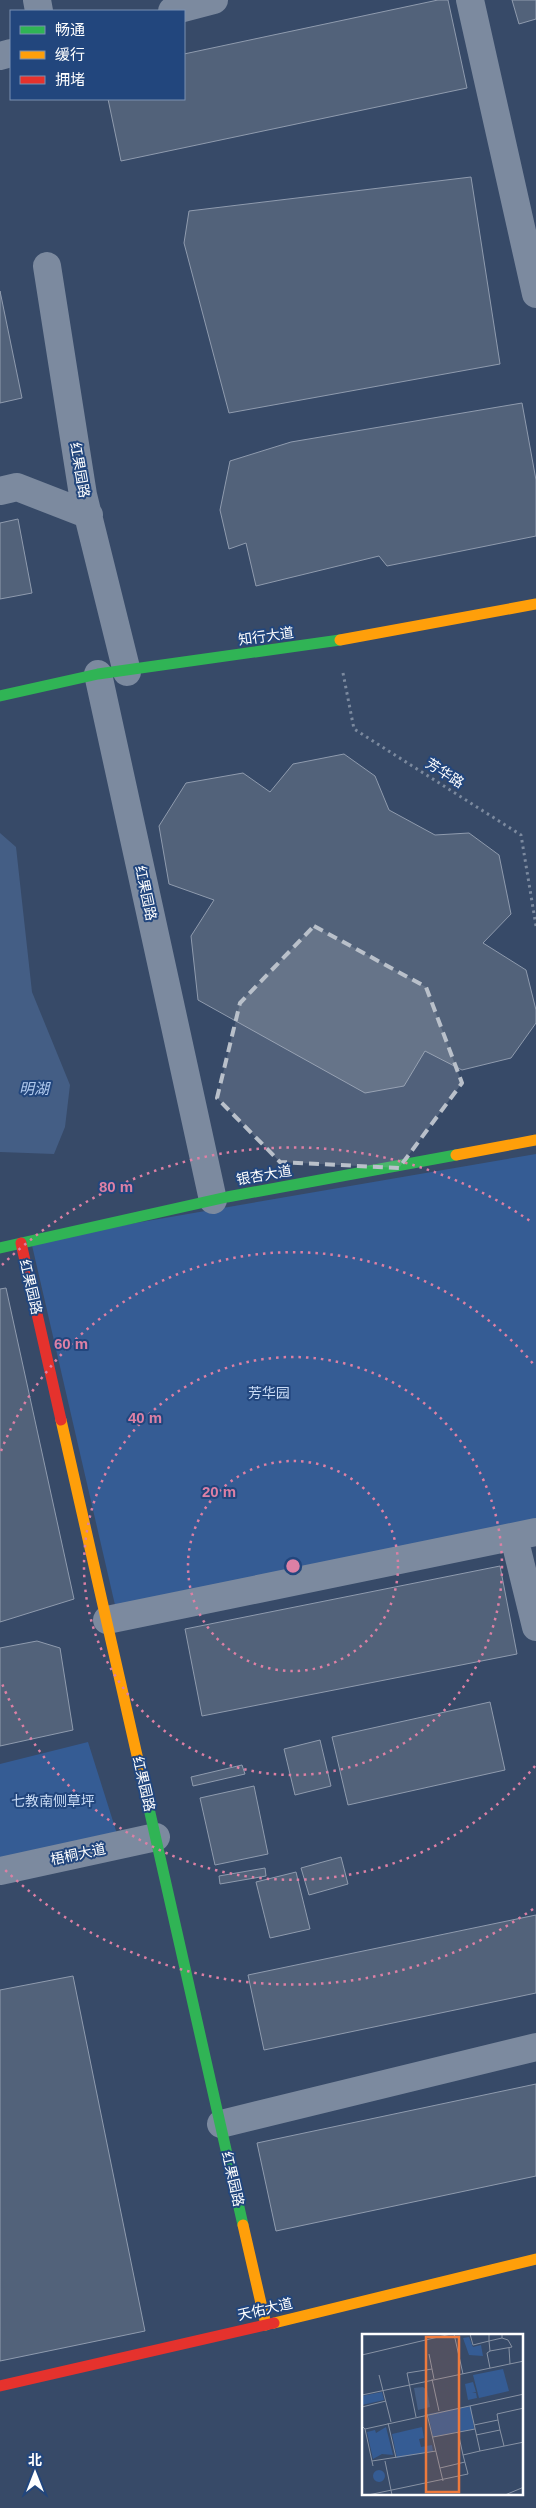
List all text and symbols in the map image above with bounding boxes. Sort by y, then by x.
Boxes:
legend [10,10,185,100]
text: 畅通 [55,21,85,38]
text: 缓行 [55,46,85,63]
text: 拥堵 [55,71,85,88]
street label: 红果园路 [67,441,93,499]
street label: 知行大道 [237,624,295,648]
street label: 芳华路 [423,755,467,791]
street label: 红果园路 [132,864,160,922]
water label: 明湖 [19,1080,51,1097]
street label: 银杏大道 [235,1162,293,1188]
text: 80 m [99,1178,133,1195]
street label: 红果园路 [17,1258,45,1316]
text: 60 m [54,1335,88,1352]
park label: 芳华园 [248,1385,290,1401]
text: 40 m [128,1409,162,1426]
text: 20 m [202,1483,236,1500]
centre of rings [284,1557,302,1575]
street label: 红果园路 [130,1755,158,1813]
park label: 七教南侧草坪 [11,1793,95,1809]
street label: 梧桐大道 [49,1840,107,1868]
street label: 红果园路 [219,2150,247,2208]
street label: 天佑大道 [236,2295,294,2323]
inset map [362,2334,524,2496]
north arrow [10,2448,60,2498]
text: 北 [28,2452,42,2468]

